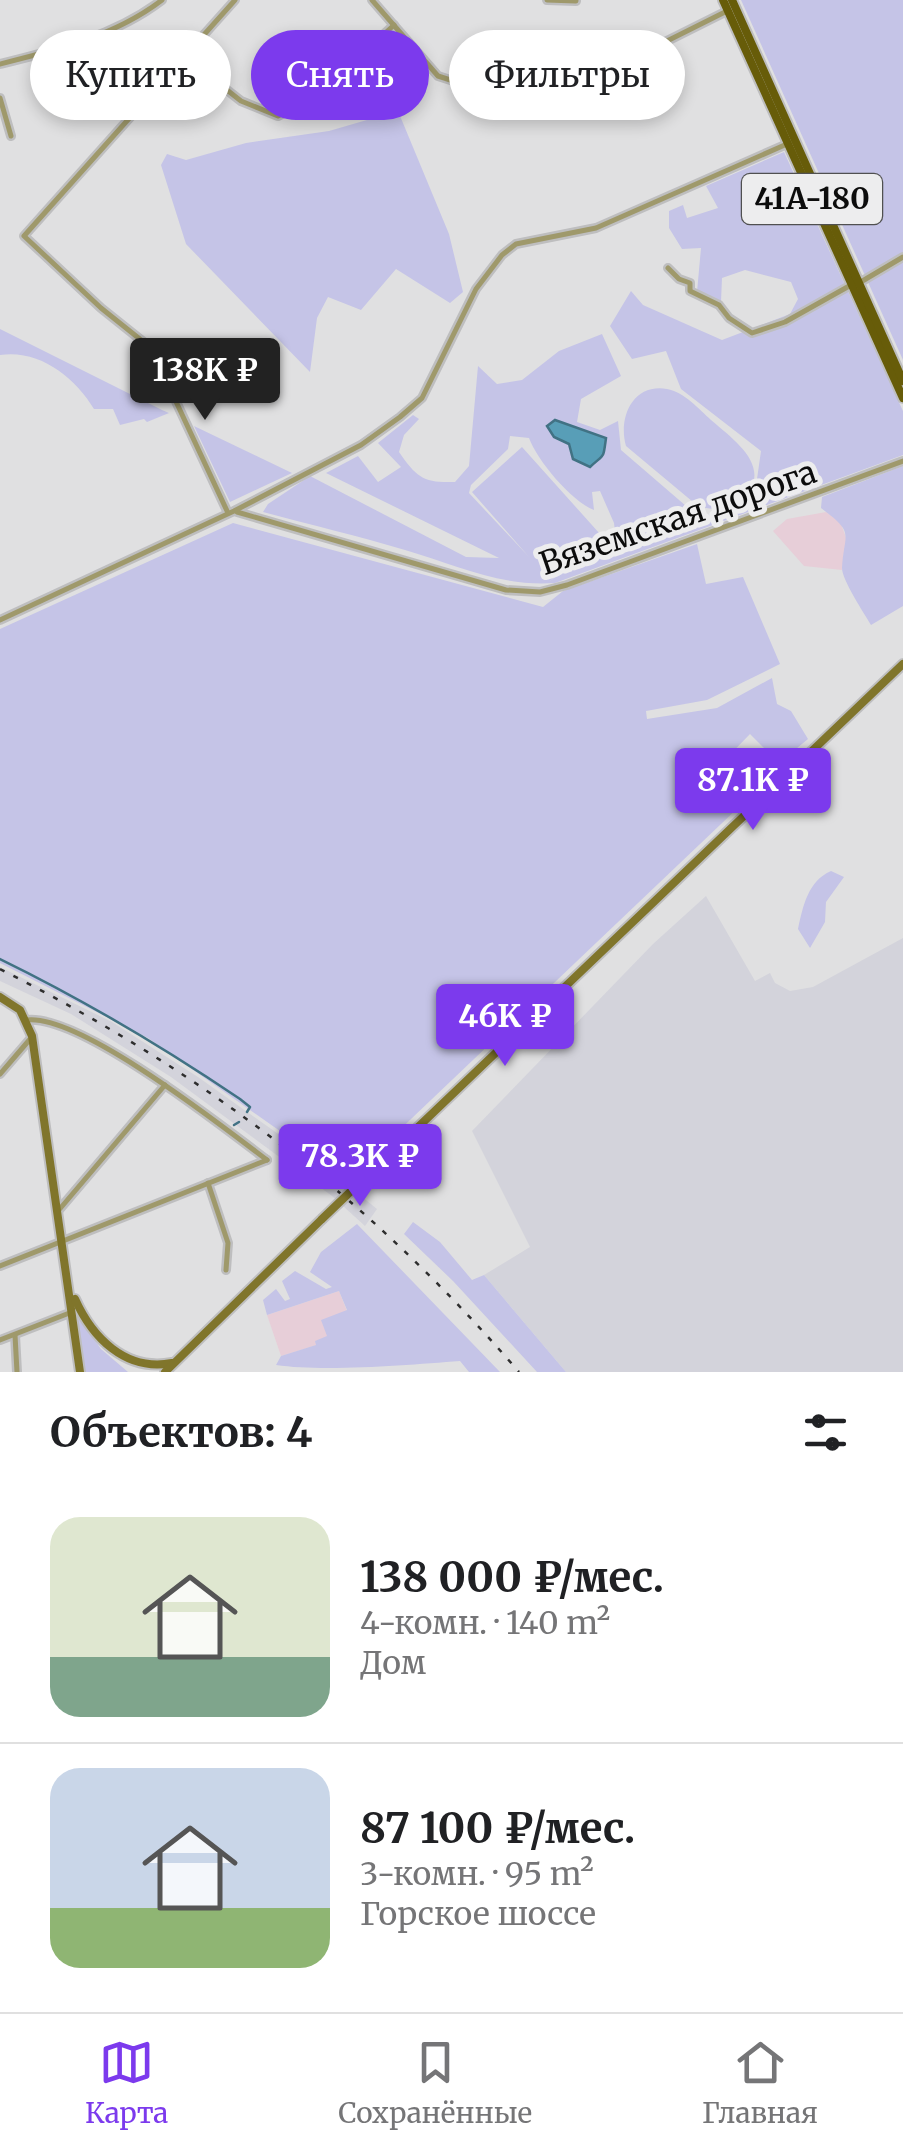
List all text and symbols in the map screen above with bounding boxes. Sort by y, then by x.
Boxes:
chip: Купить [30,30,231,120]
chip: Снять [251,30,429,120]
chip: Фильтры [449,30,685,120]
road number: 41А-180 [742,174,882,224]
pin: 138K ₽ [124,338,286,423]
text: 138K ₽ [152,350,258,390]
street label: Вяземская дорога [534,452,822,584]
pin: 87.1K ₽ [661,748,845,833]
text: 87.1K ₽ [697,760,809,800]
pin: 46K ₽ [435,984,575,1069]
text: 46K ₽ [458,996,552,1036]
pin: 78.3K ₽ [268,1124,452,1209]
text: 78.3K ₽ [301,1136,419,1176]
icon: filters [798,1405,853,1460]
text: Объектов: 4 [50,1406,313,1458]
text: 138 000 ₽/мес. [360,1551,664,1603]
icon: home [130,1557,250,1677]
text: 4-комн. · 140 m² [360,1603,610,1643]
text: Дом [360,1643,426,1683]
text: 87 100 ₽/мес. [360,1802,635,1854]
icon: home [130,1808,250,1928]
text: 3-комн. · 95 m² [360,1854,594,1894]
text: Горское шоссе [360,1894,596,1934]
tab: Карта [85,2035,168,2131]
tab: Сохранённые [338,2035,532,2131]
tab: Главная [702,2035,818,2131]

